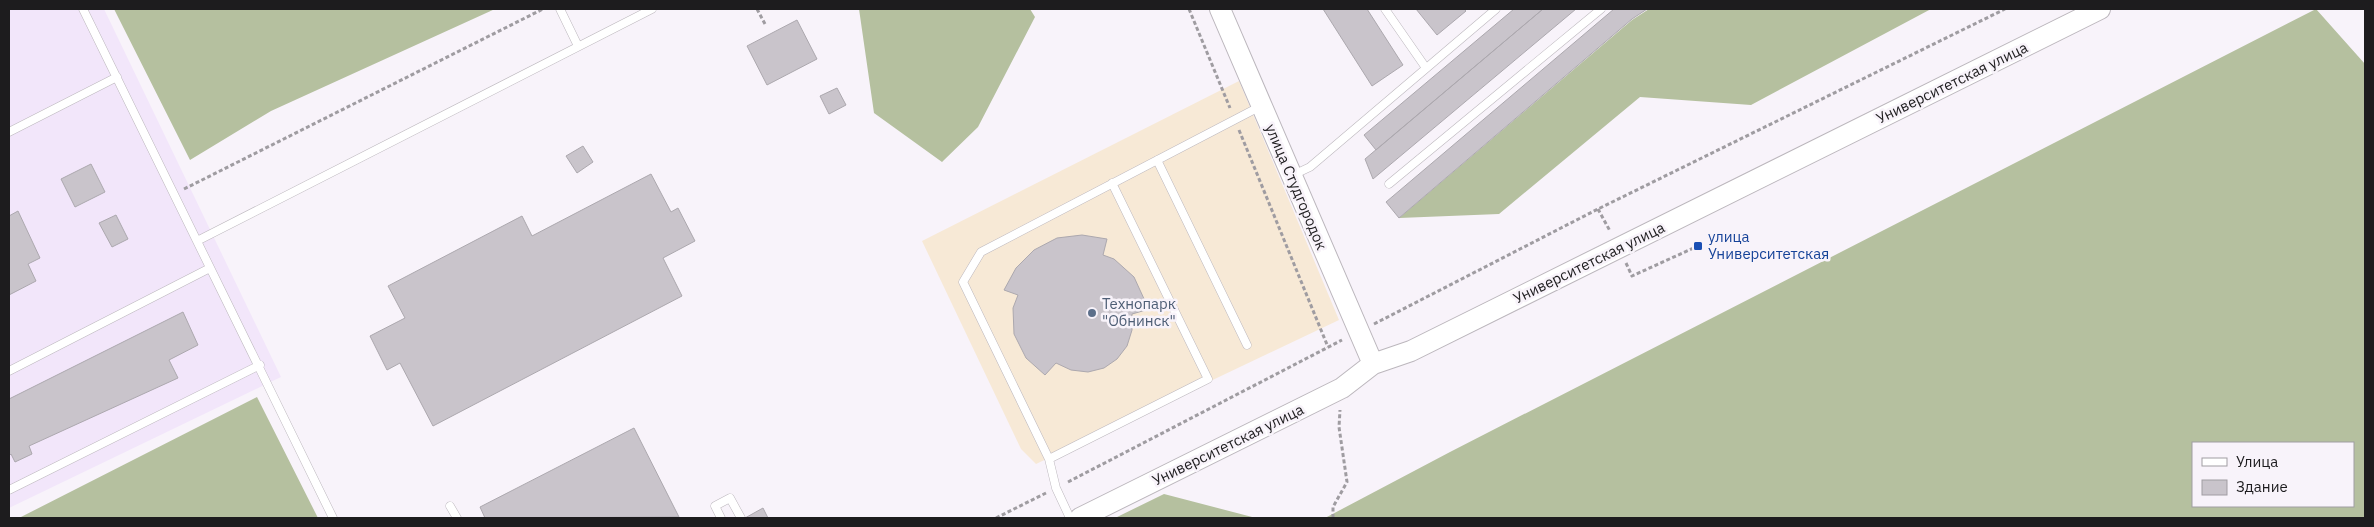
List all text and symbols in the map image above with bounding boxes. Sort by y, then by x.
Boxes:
street label: Университетская улица [1873,38,2031,128]
street label: улица Студгородок [1261,121,1332,253]
street label: Университетская улица [1510,218,1668,308]
place label: улица Университетская [1708,227,1829,263]
marker: улица Университетская [1692,240,1704,252]
place label: Технопарк "Обнинск" [1102,294,1176,330]
marker: Технопарк "Обнинск" [1086,307,1098,319]
street label: Университетская улица [1149,400,1307,490]
legend [2192,442,2354,507]
text: Улица [2236,452,2278,471]
text: Здание [2236,477,2288,496]

